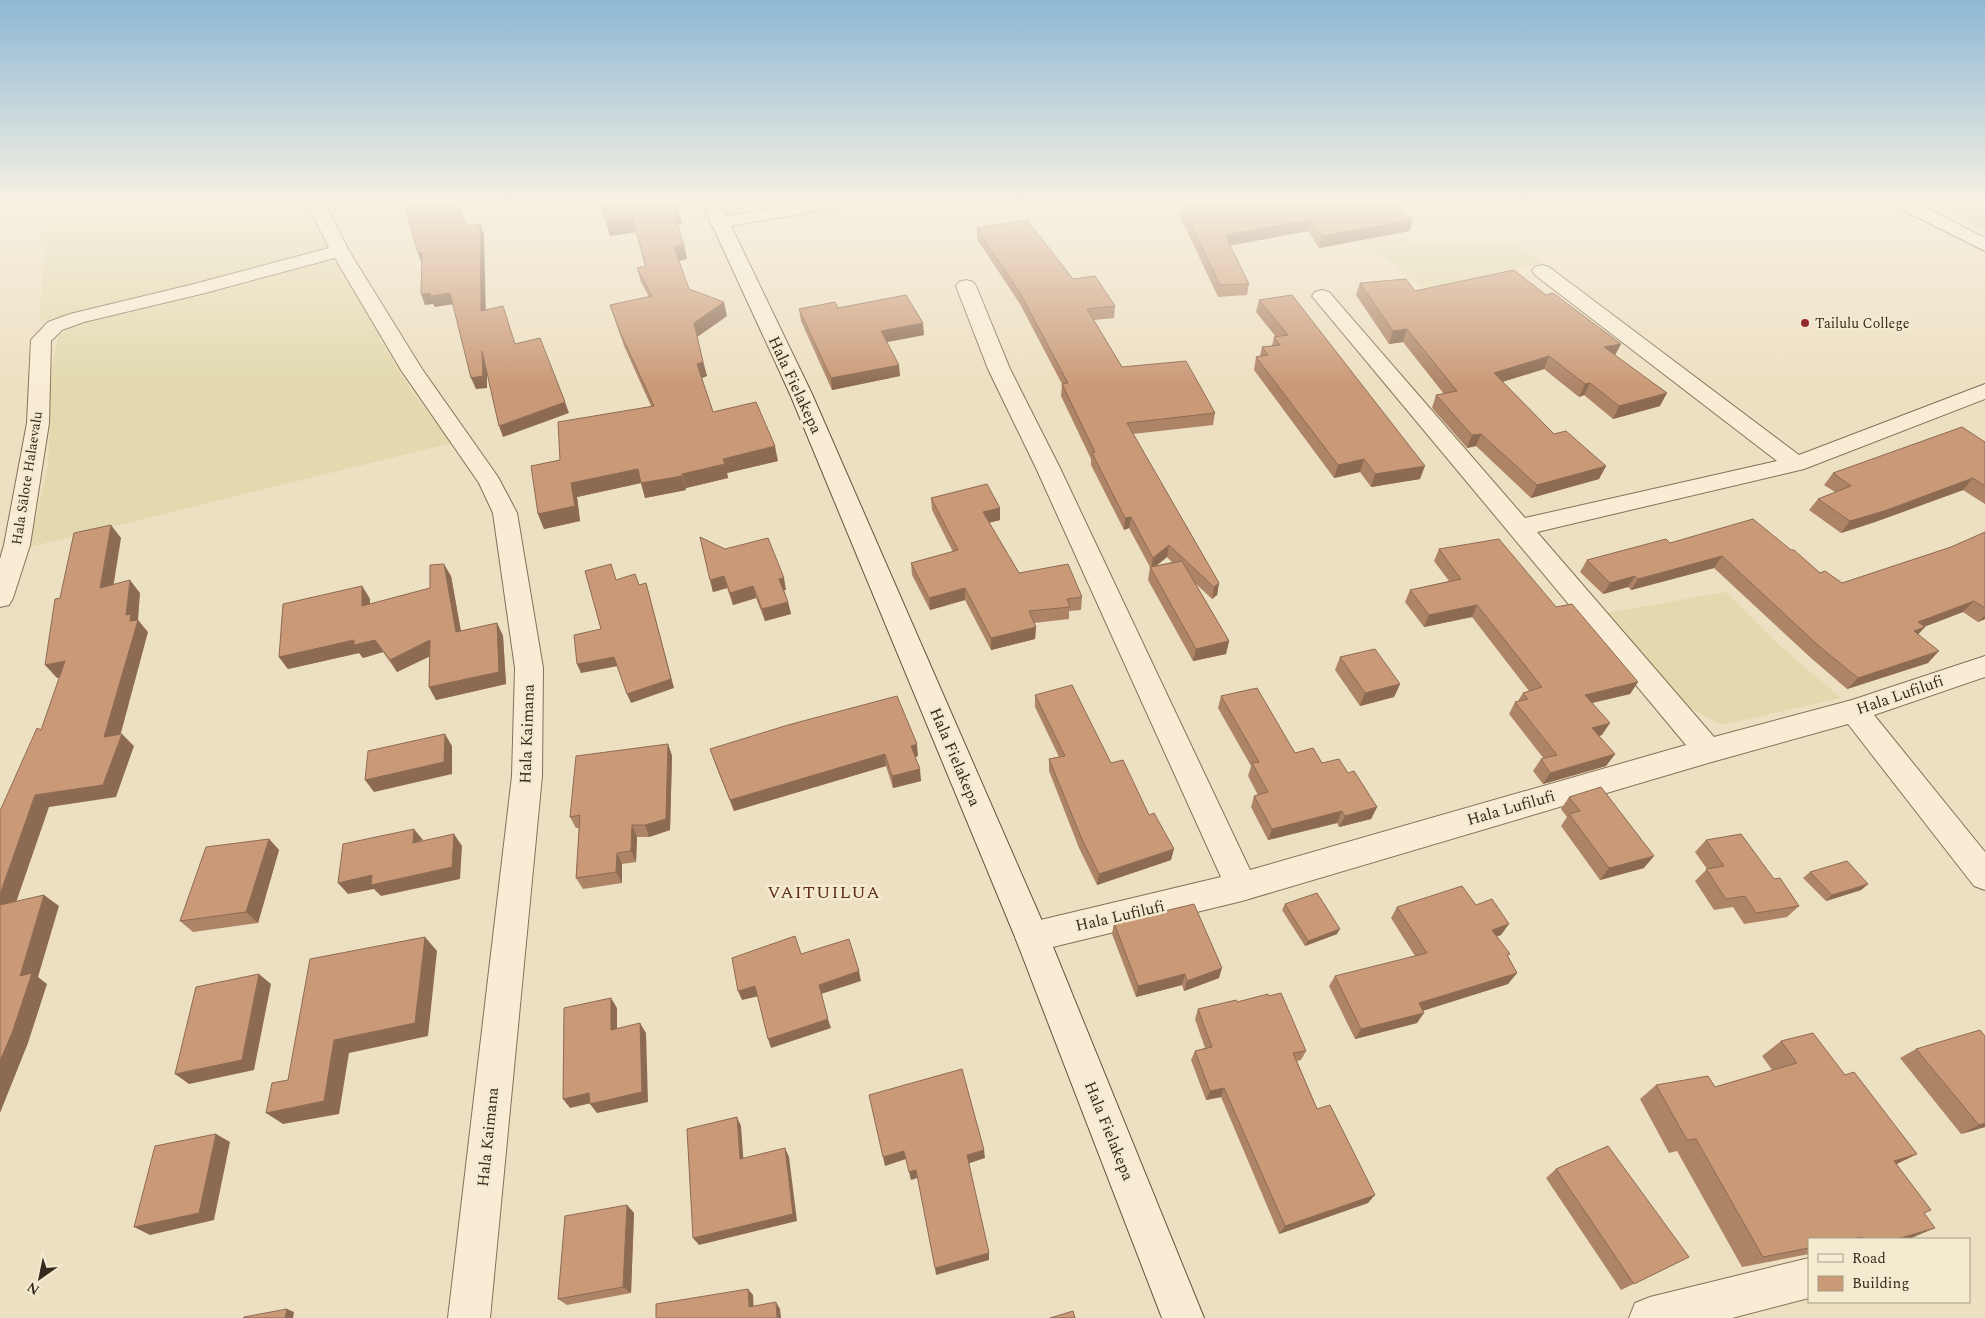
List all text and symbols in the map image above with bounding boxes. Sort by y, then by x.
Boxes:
place label: Tailulu College [1815,313,1910,334]
marker: Tailulu College [1799,317,1811,329]
street label: Hala Fielakepa [762,332,828,438]
street label: Hala Sālote Halaevalu [6,409,48,546]
street label: Hala Lufilufi [1853,669,1947,721]
street label: Hala Kaimana [513,684,541,784]
street label: Hala Fielakepa [923,704,987,810]
street label: Hala Lufilufi [1464,784,1558,832]
district label: VAITUILUA [767,879,881,906]
street label: Hala Lufilufi [1073,894,1167,938]
street label: Hala Fielakepa [1078,1078,1140,1185]
street label: Hala Kaimana [471,1086,505,1188]
legend [1808,1238,1970,1303]
text: Road [1852,1247,1886,1270]
north arrow [15,1253,65,1303]
text: Building [1852,1272,1909,1295]
text: N [23,1277,44,1300]

